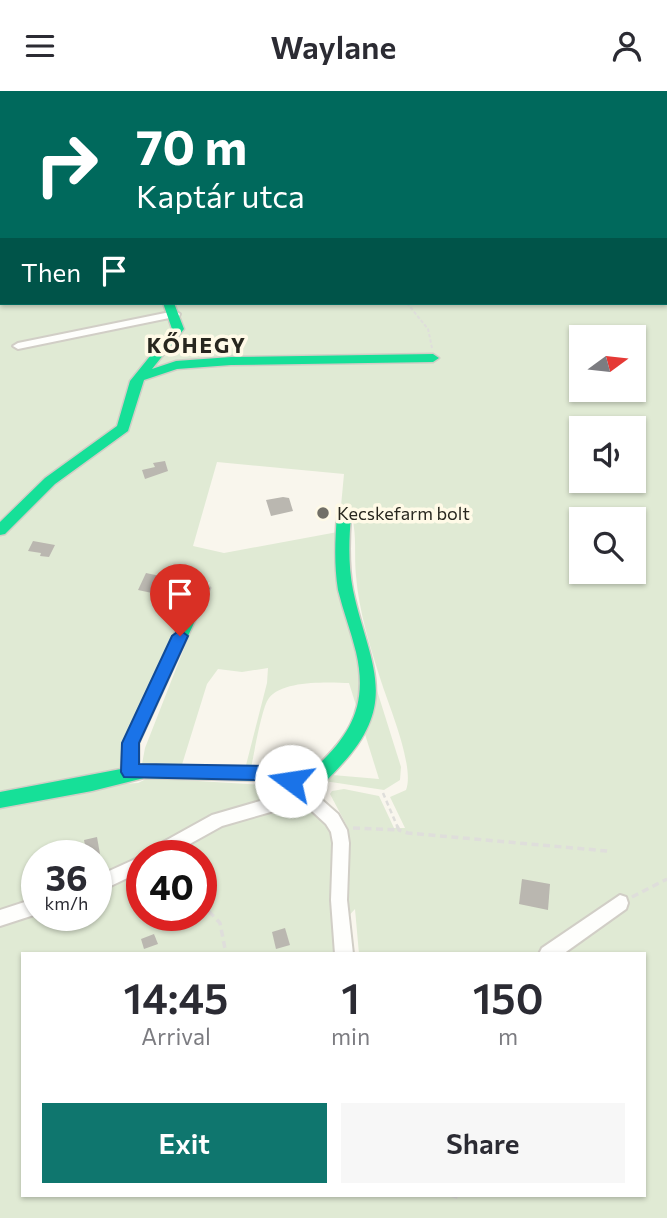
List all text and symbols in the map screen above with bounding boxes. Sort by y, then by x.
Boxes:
text: Waylane [271,26,396,66]
icon: menu [21,27,59,65]
icon: person [608,27,646,65]
text: 70 m [136,115,247,175]
icon: right [21,119,112,210]
text: Kaptár utca [136,175,305,215]
icon: arrive [95,252,133,290]
text: Then [21,256,81,287]
north arrow [569,325,646,403]
map controls [569,325,646,584]
district label: KŐHEGY [147,332,247,357]
button: sound [569,416,646,493]
place label: Kecskefarm bolt [337,502,470,524]
marker: Kecskefarm bolt [315,505,331,521]
button: search [569,507,646,584]
pin [150,564,210,636]
icon: arrive [161,575,199,613]
position arrow [254,744,328,818]
speed limit sign: 40 [126,840,217,931]
text: 36 [46,855,87,898]
text: km/h [45,892,88,914]
text: 14:45 [124,971,228,1023]
text: 1 [341,971,360,1023]
text: 150 [473,971,543,1023]
text: Arrival [141,1022,211,1050]
text: min [331,1022,370,1050]
text: m [498,1022,518,1050]
button: Exit [42,1103,327,1183]
button: Share [341,1103,625,1183]

